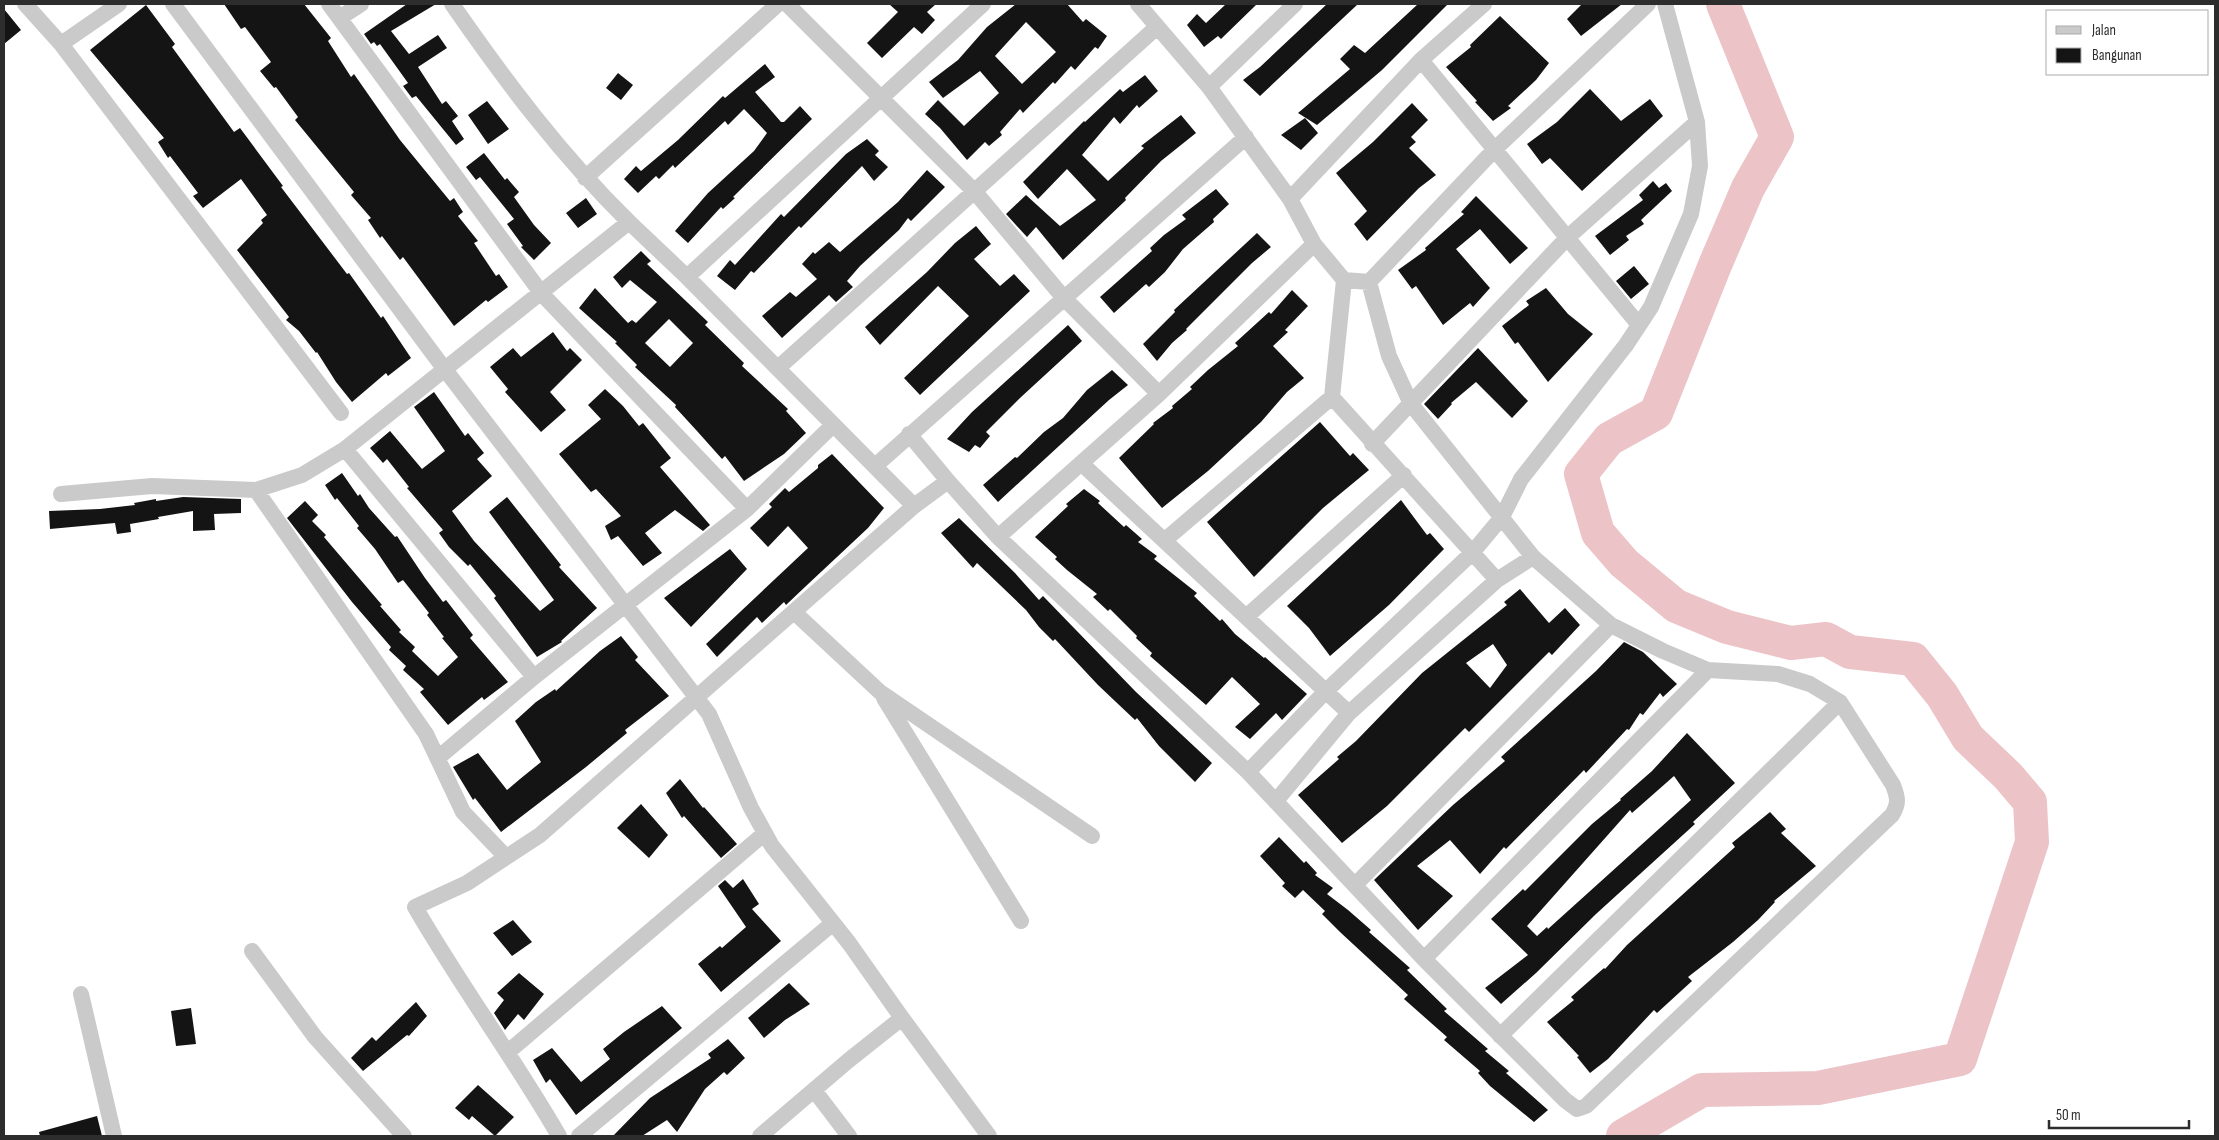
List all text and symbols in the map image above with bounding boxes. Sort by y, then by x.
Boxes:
legend [2046,10,2209,75]
text: Jalan [2091,21,2116,40]
text: Bangunan [2092,46,2142,65]
scale bar [2049,1098,2189,1130]
text: 50 m [2056,1106,2081,1125]

